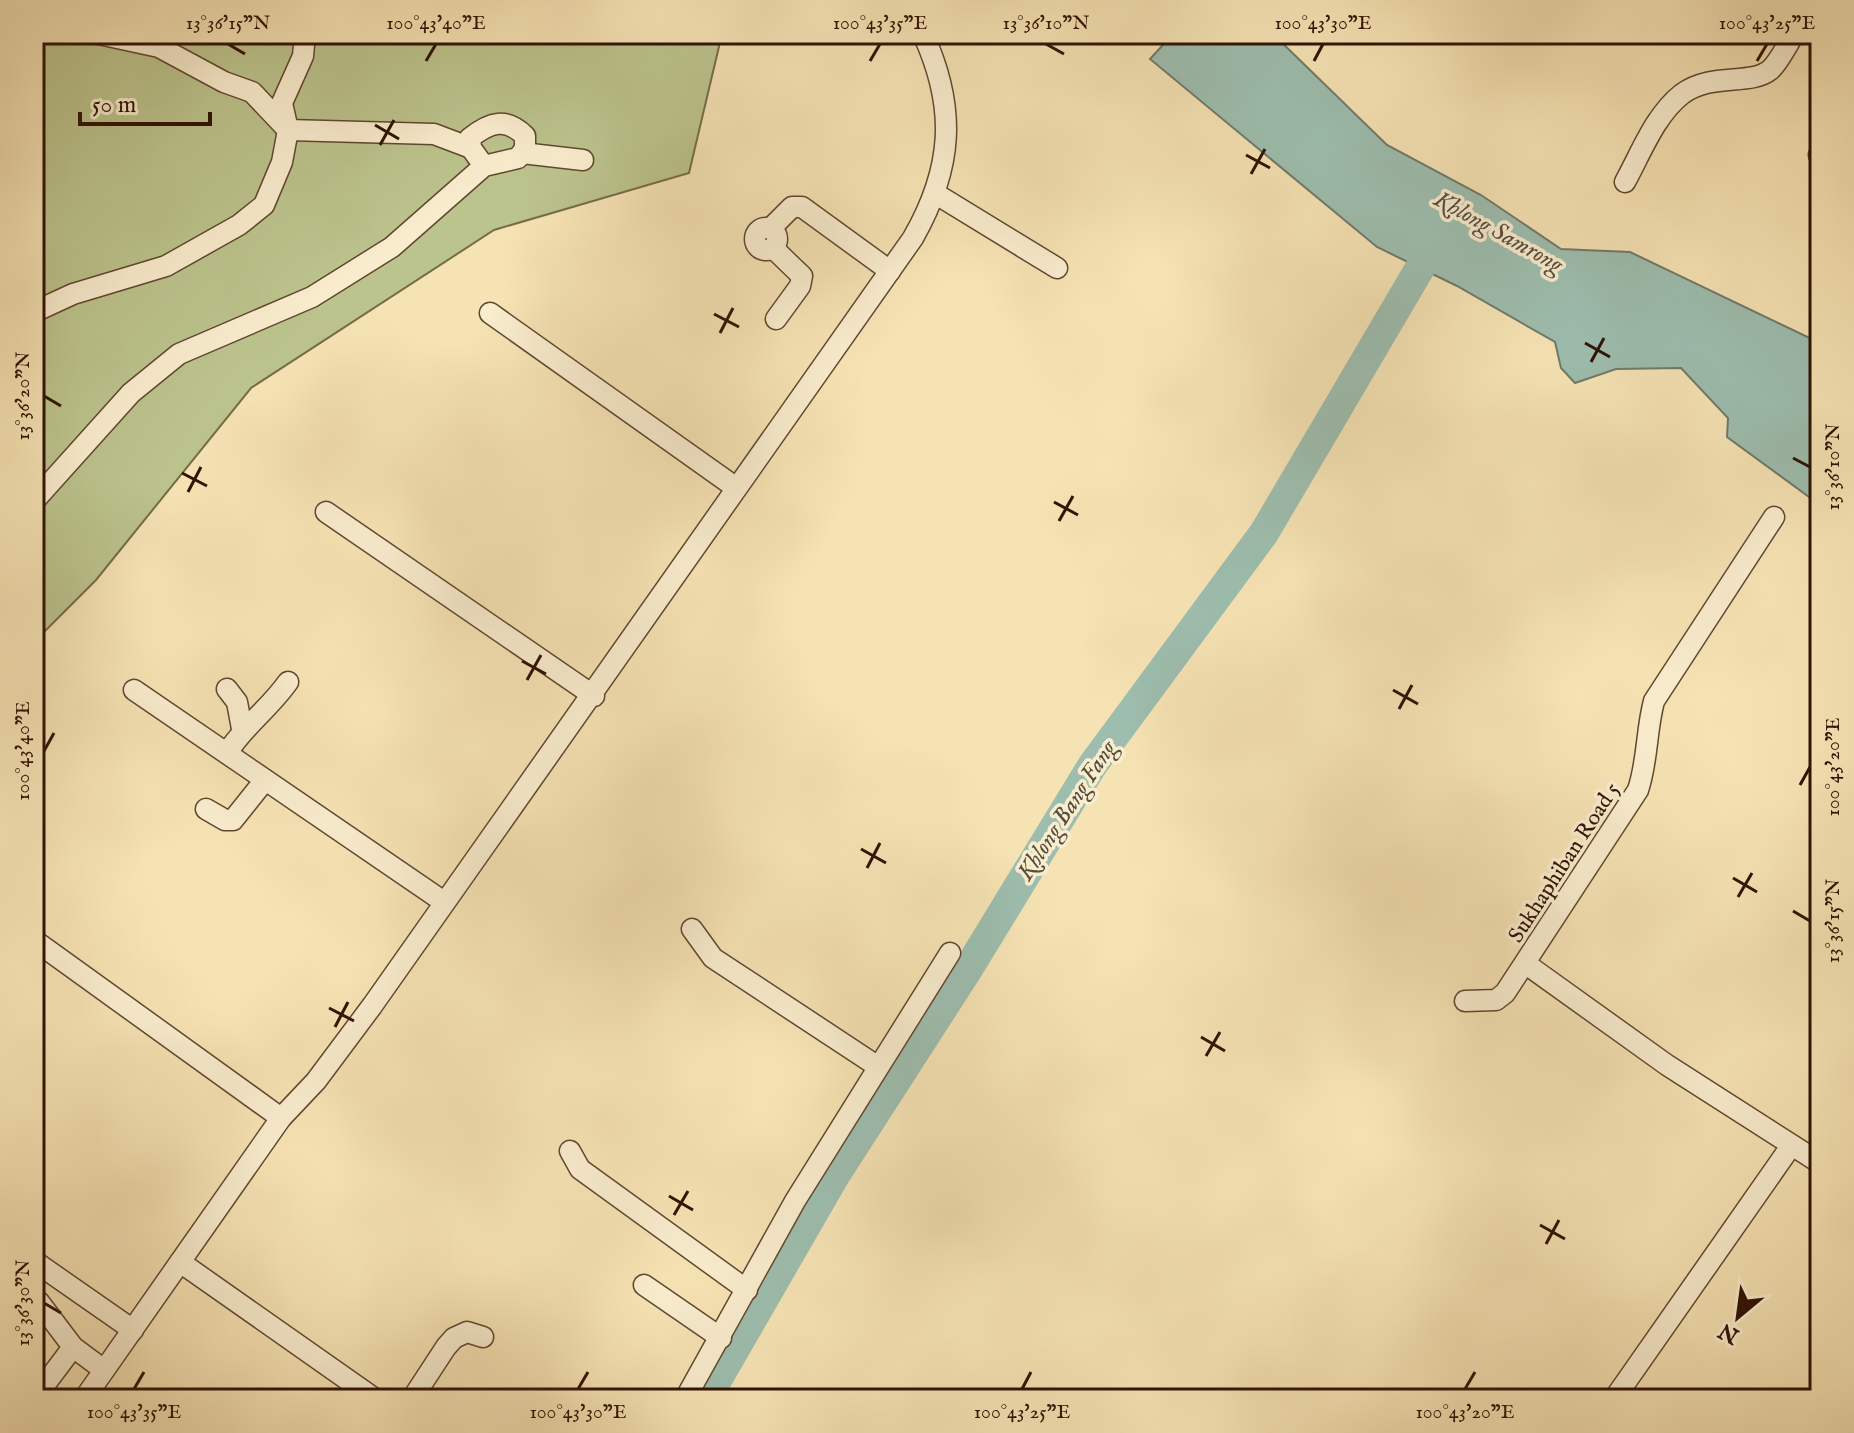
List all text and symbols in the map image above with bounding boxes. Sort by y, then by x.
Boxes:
text: 13°36'15"N [186,11,270,36]
text: 100°43'40"E [386,11,486,36]
text: 100°43'35"E [833,11,927,36]
text: 13°36'10"N [1002,11,1090,36]
text: 100°43'30"E [1274,11,1372,36]
text: 100°43'25"E [1719,11,1815,36]
scale bar [80,76,210,126]
text: 50 m [92,90,136,121]
water label: Khlong Samrong [1428,184,1569,281]
text: 13°36'20"N [11,351,36,441]
text: 13°36'10"N [1821,423,1846,511]
text: 100°43'40"E [11,701,36,801]
text: 100°43'20"E [1821,717,1846,817]
water label: Khlong Bang Fang [1010,734,1124,887]
street label: Sukhaphiban Road 5 [1502,778,1627,948]
text: 13°36'15"N [1821,879,1846,963]
text: 13°36'30"N [11,1259,36,1347]
north arrow [1698,1277,1778,1357]
text: N [1714,1316,1745,1350]
text: 100°43'35"E [87,1400,181,1425]
text: 100°43'30"E [529,1400,627,1425]
text: 100°43'25"E [974,1400,1070,1425]
text: 100°43'20"E [1415,1400,1515,1425]

